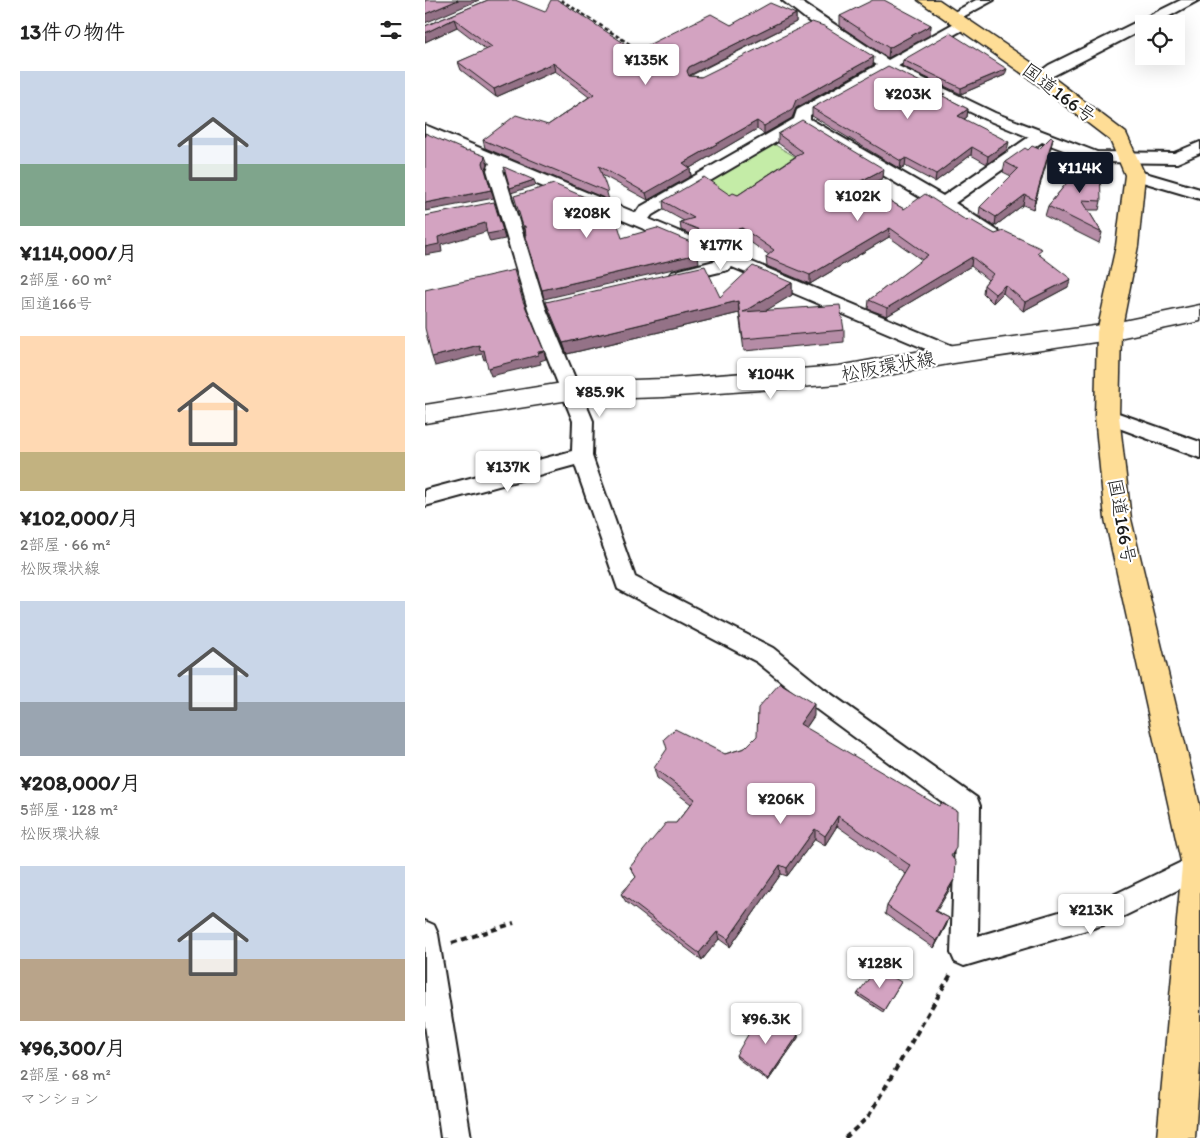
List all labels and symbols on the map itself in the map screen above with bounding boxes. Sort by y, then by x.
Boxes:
pin: ¥135K [611,44,681,86]
street label: 国道166号 [1018,58,1100,128]
pin: ¥203K [873,78,943,120]
pin: ¥114K [1045,152,1115,194]
pin: ¥102K [823,180,893,222]
pin: ¥208K [552,196,622,239]
pin: ¥177K [686,228,756,271]
street label: 松阪環状線 [839,346,937,386]
pin: ¥104K [736,358,806,400]
pin: ¥85.9K [559,376,641,418]
pin: ¥137K [473,450,543,493]
street label: 国道166号 [1103,477,1141,565]
pin: ¥206K [746,782,816,825]
pin: ¥213K [1056,894,1126,936]
pin: ¥128K [845,946,915,989]
pin: ¥96.3K [725,1002,807,1045]

